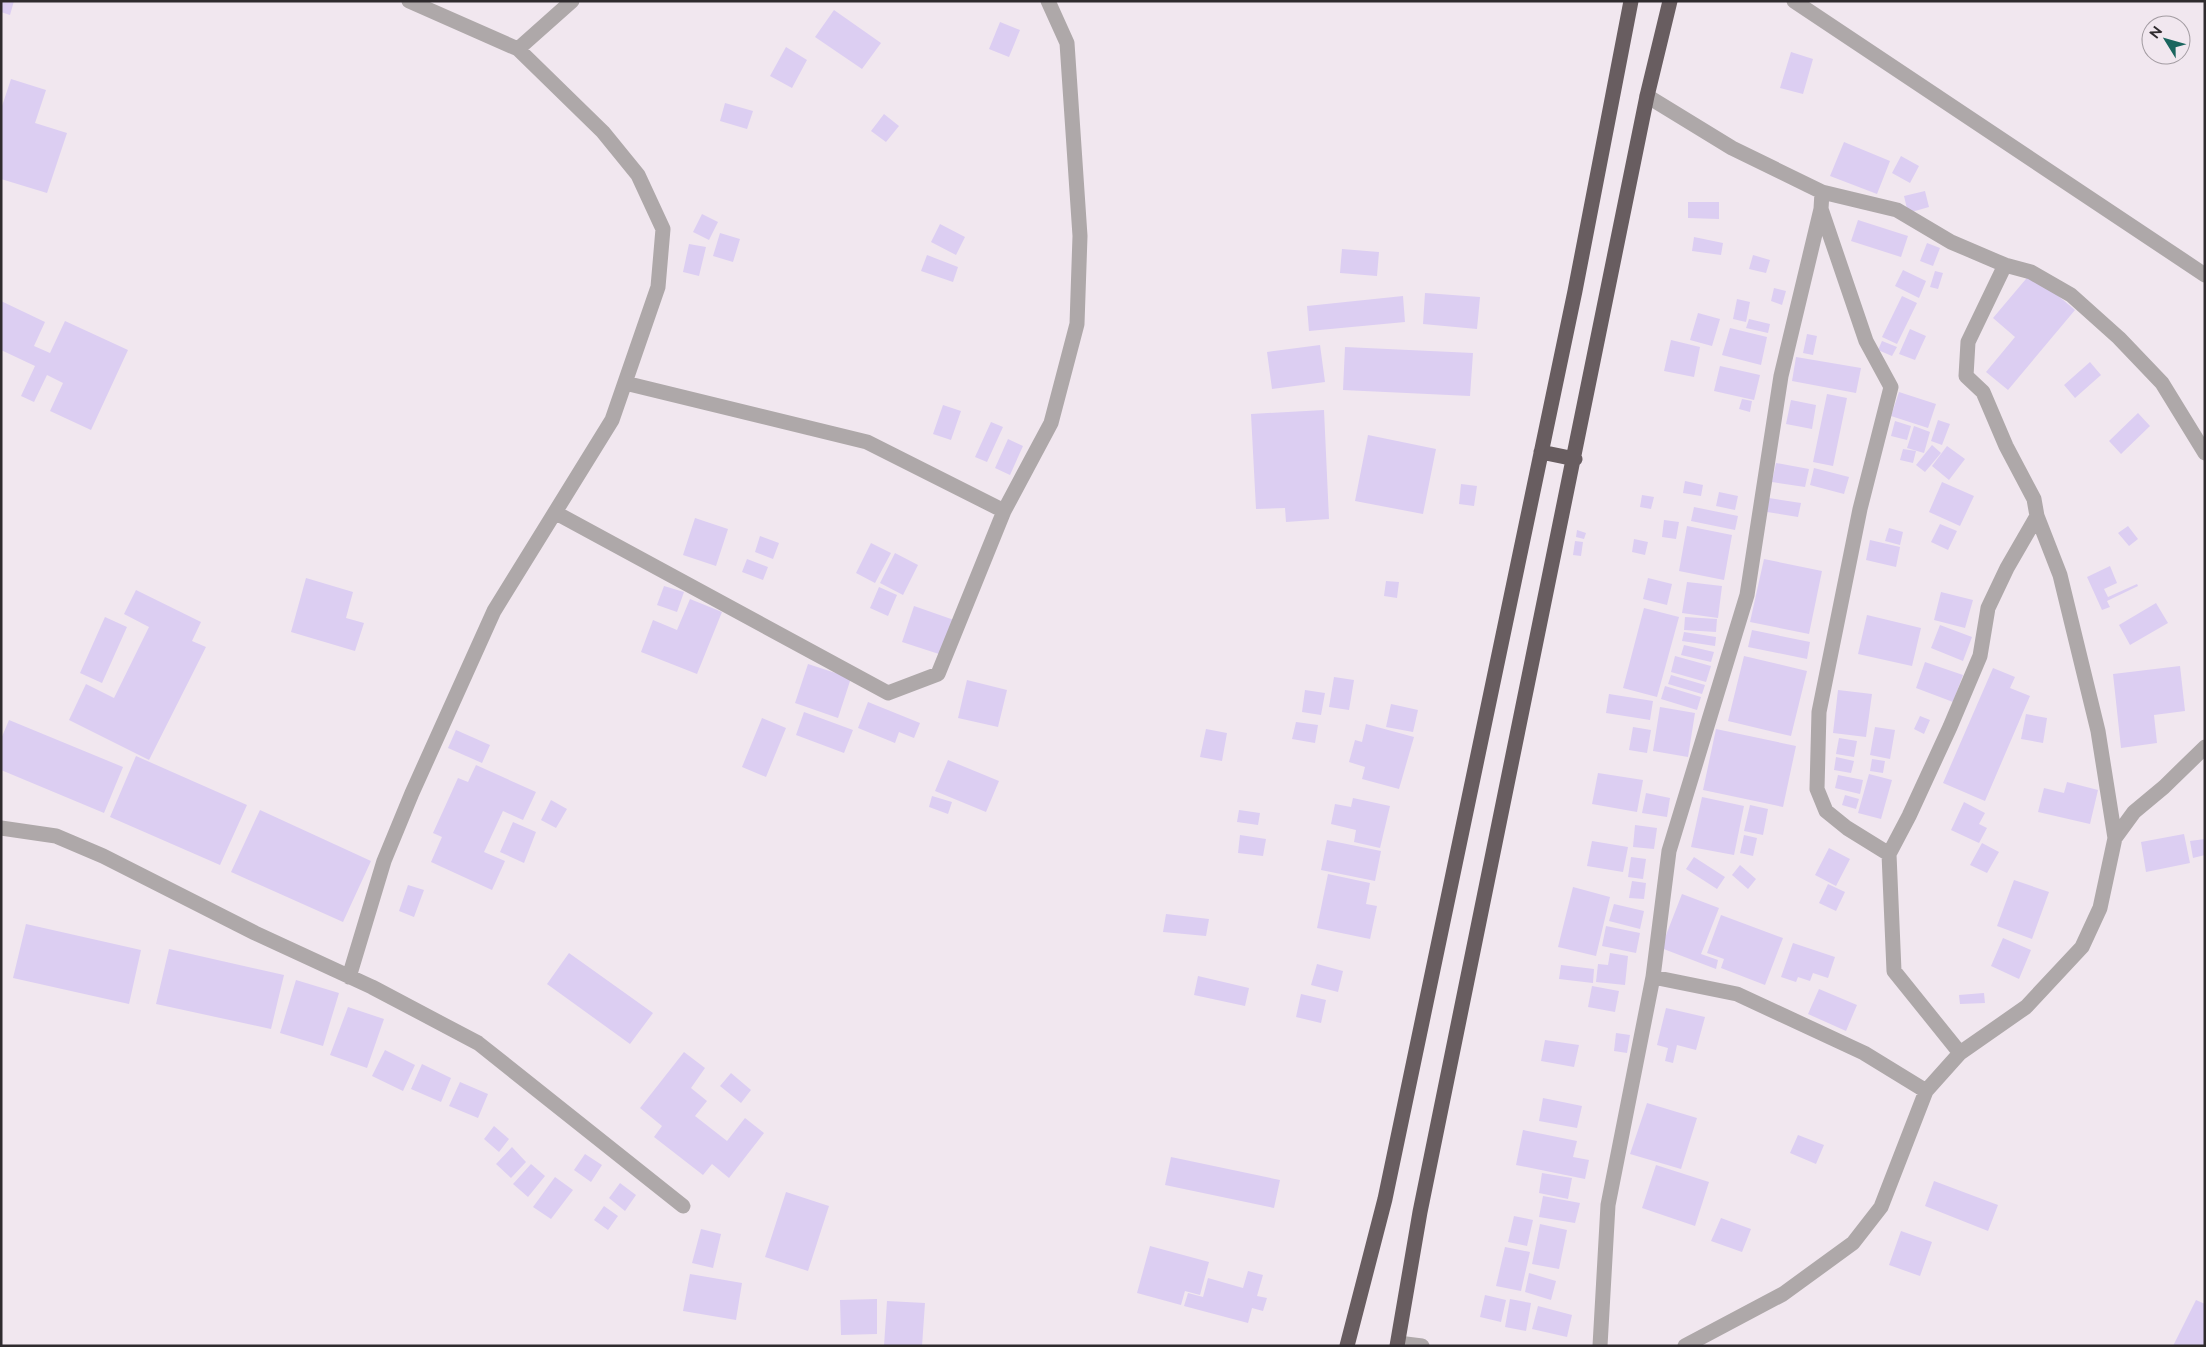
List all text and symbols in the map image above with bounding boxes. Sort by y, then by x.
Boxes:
north arrow [2141,15,2191,65]
text: N [2146,23,2165,41]

